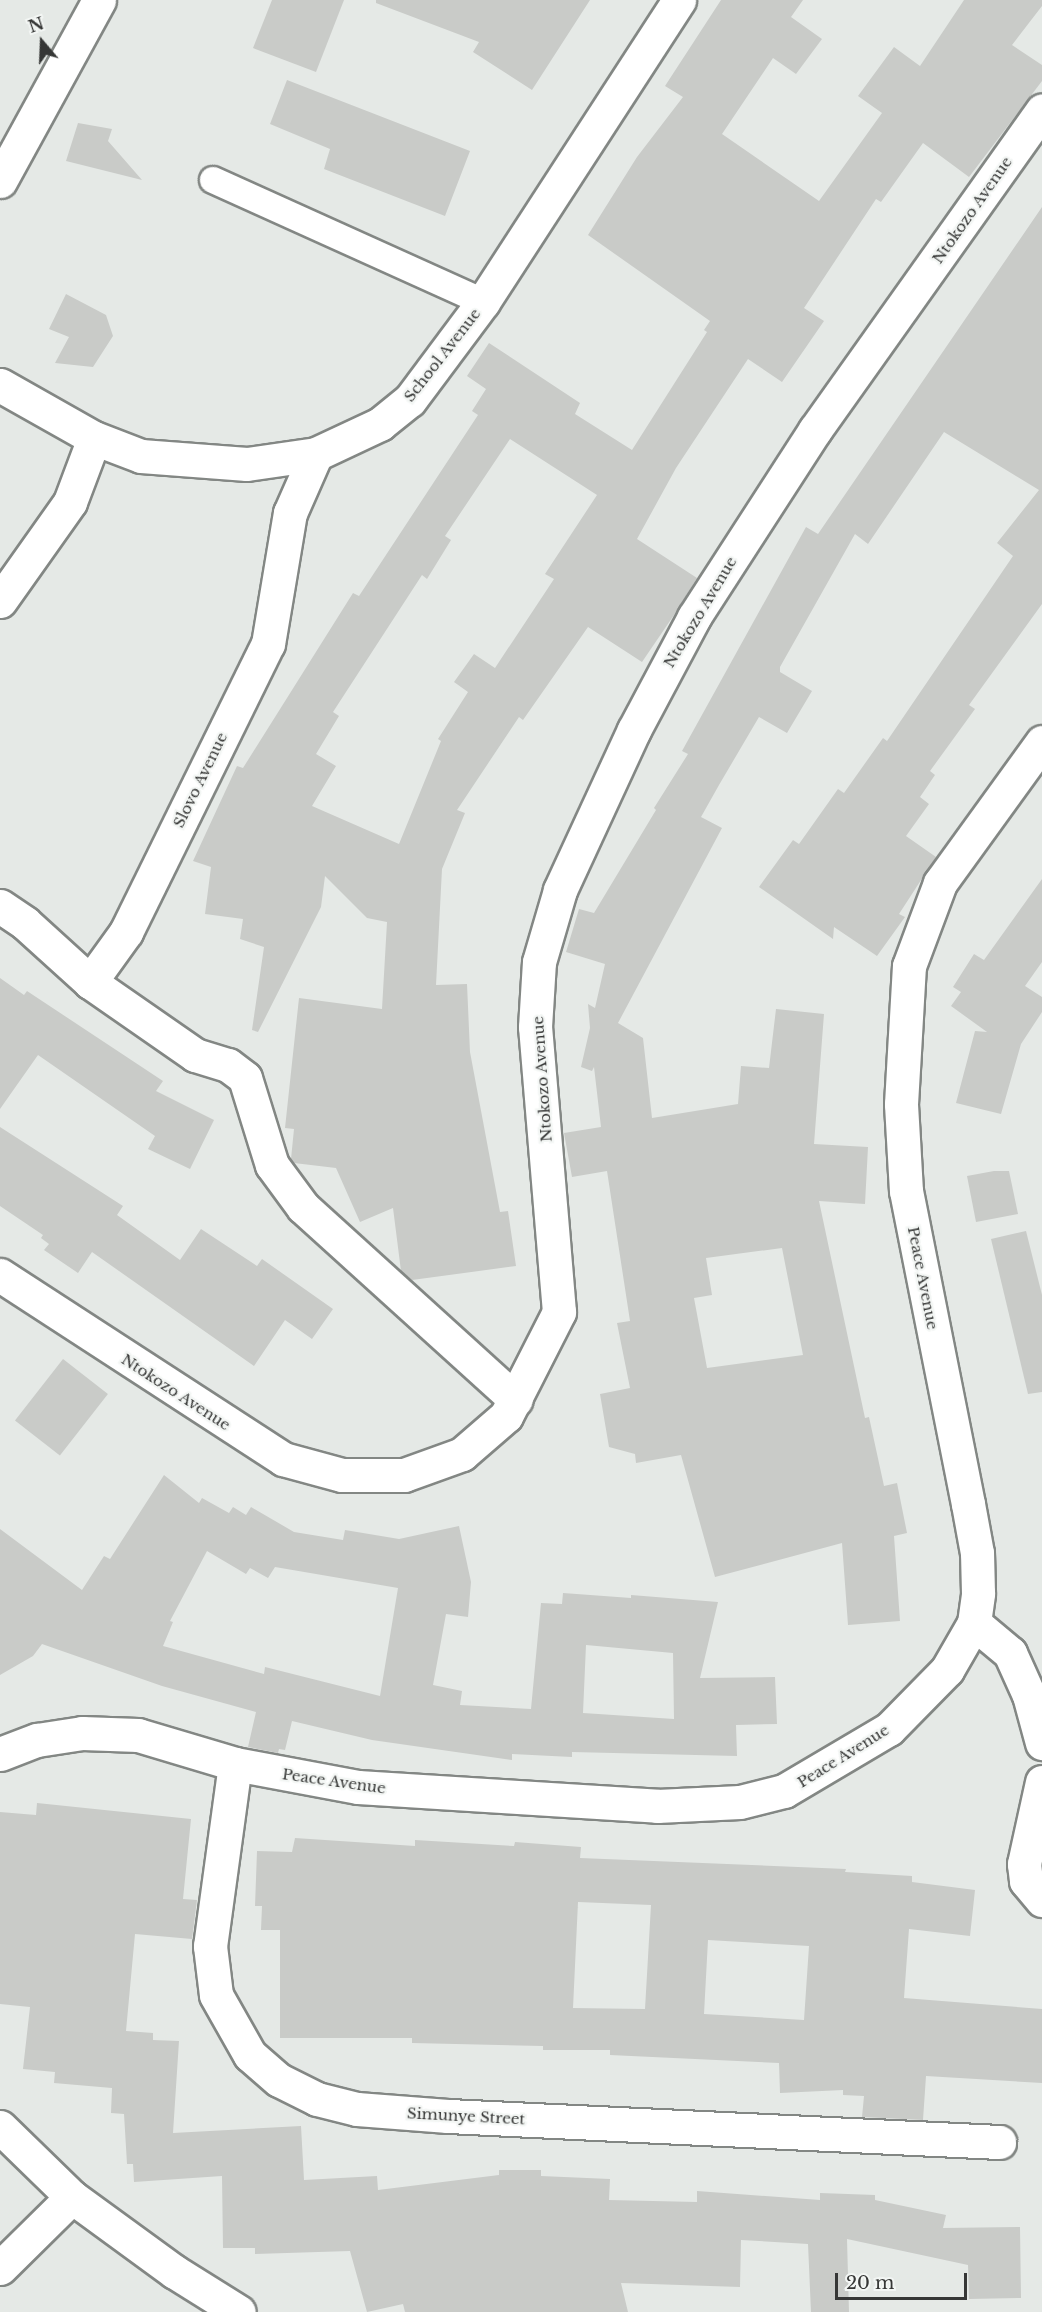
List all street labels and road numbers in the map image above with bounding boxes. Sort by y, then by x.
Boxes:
street label: Ntokozo Avenue [928,153,1016,267]
street label: School Avenue [400,305,484,405]
street label: Ntokozo Avenue [660,553,740,671]
street label: Slovo Avenue [169,729,231,831]
street label: Ntokozo Avenue [529,1015,555,1143]
street label: Peace Avenue [904,1225,942,1331]
street label: Ntokozo Avenue [118,1350,234,1434]
street label: Peace Avenue [794,1721,892,1791]
street label: Peace Avenue [281,1765,387,1797]
street label: Simunye Street [406,2104,526,2128]

